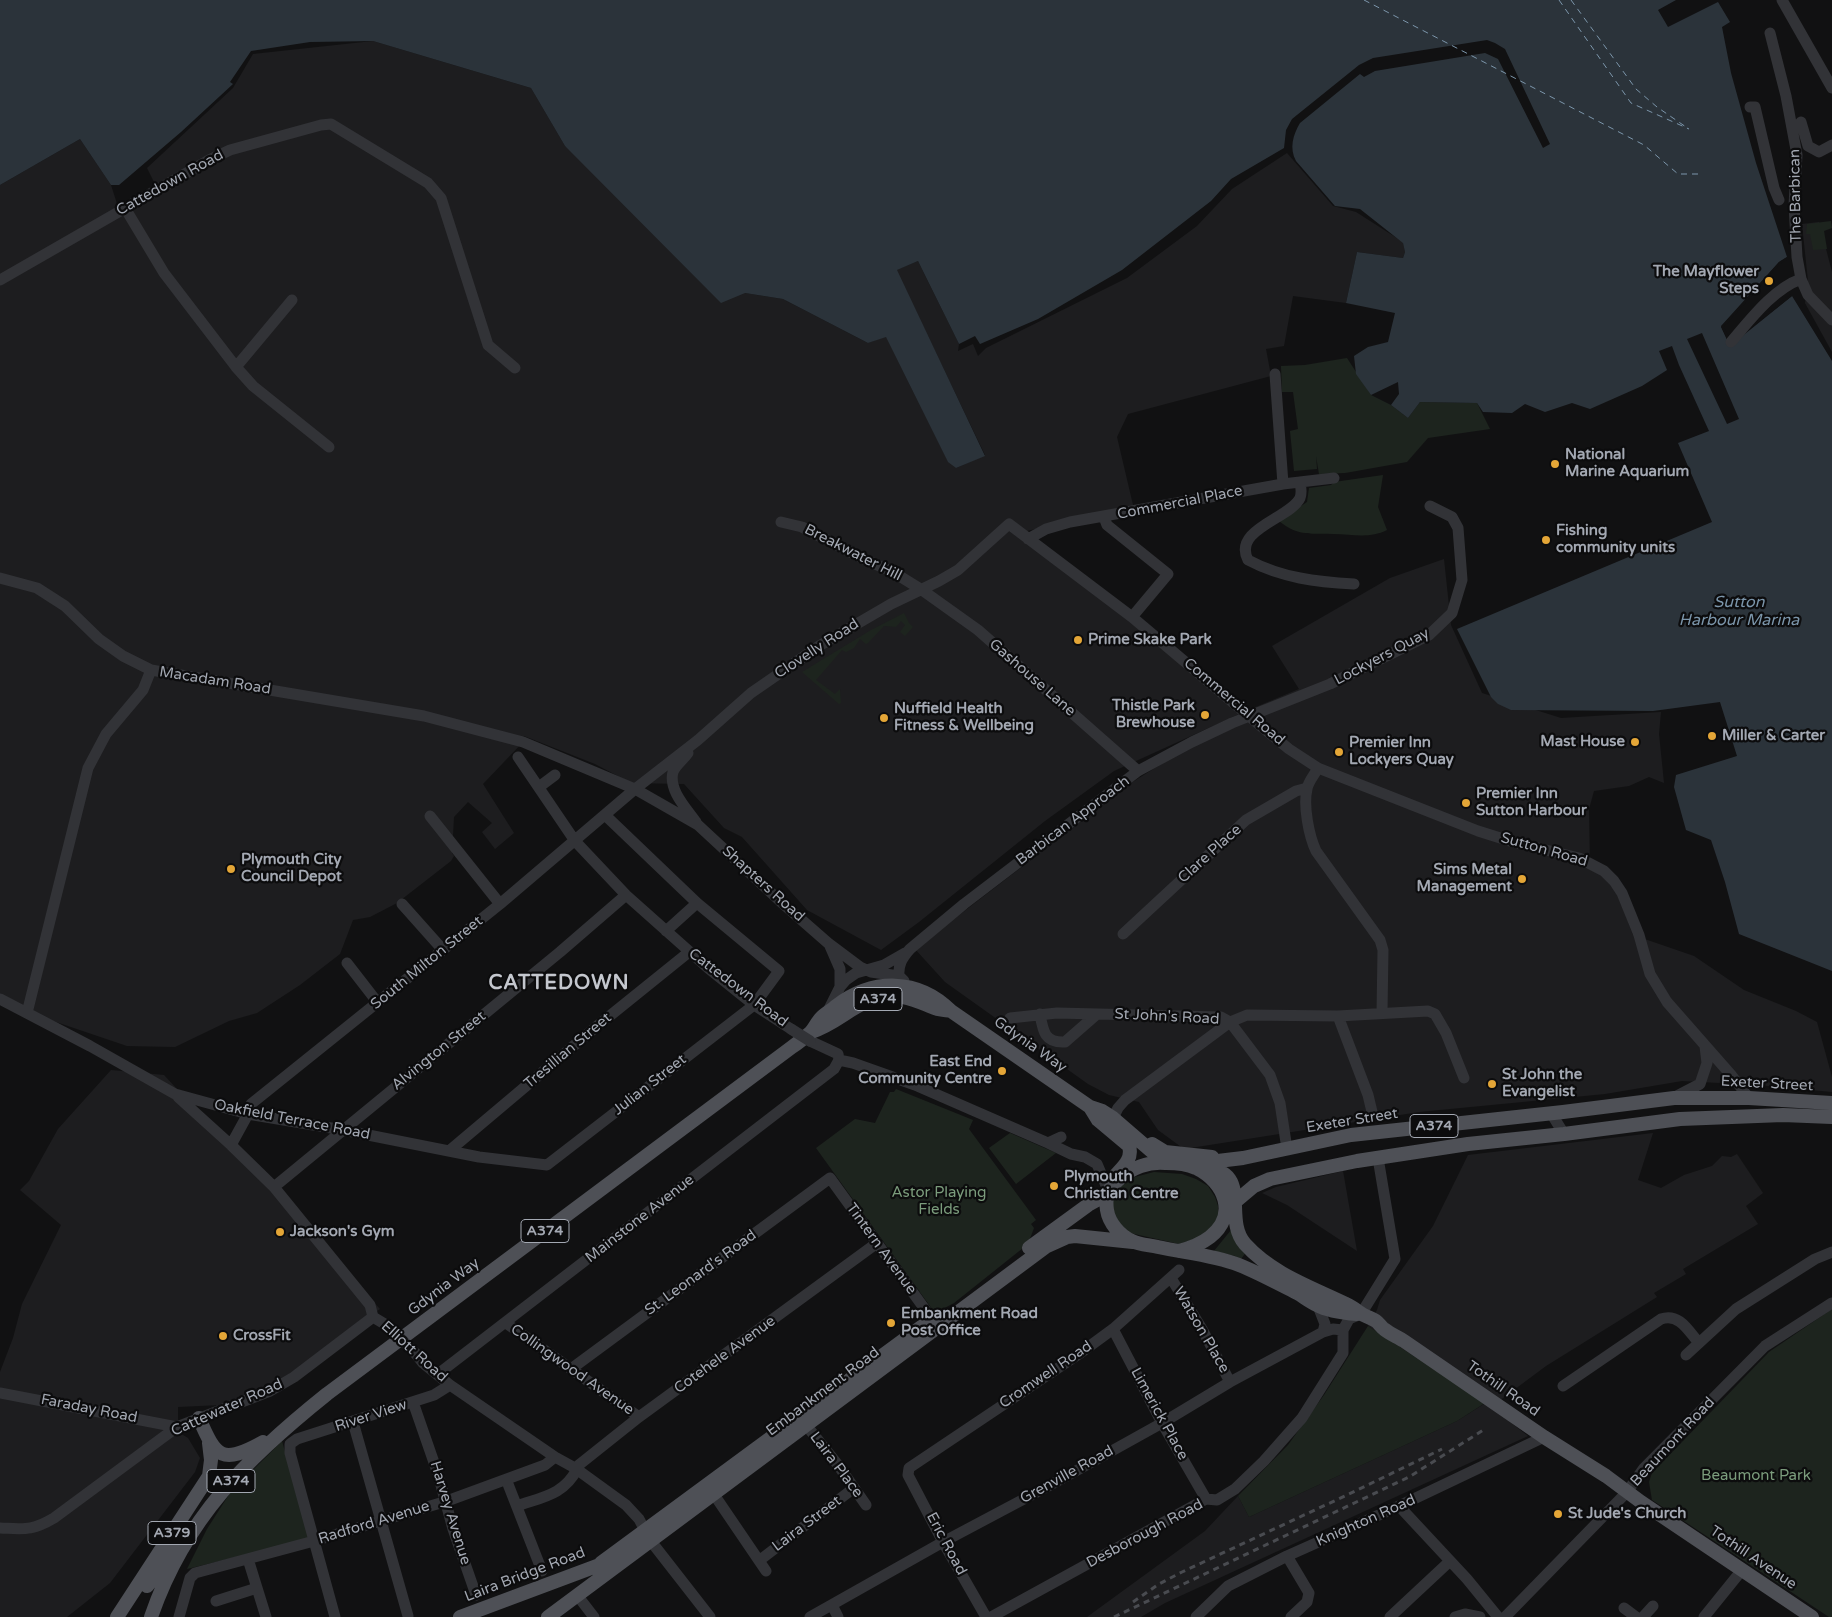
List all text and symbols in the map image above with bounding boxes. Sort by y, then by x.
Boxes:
street label: Cattedown Road [113,146,227,220]
street label: The Barbican [1786,149,1806,243]
place label: The Mayflower Steps [1653,263,1759,298]
marker: The Mayflower Steps [1763,275,1775,287]
place label: National Marine Aquarium [1565,446,1689,481]
marker: National Marine Aquarium [1549,458,1561,470]
street label: Commercial Place [1116,482,1244,524]
street label: Breakwater Hill [801,521,905,585]
place label: Fishing community units [1556,522,1675,557]
marker: Fishing community units [1540,534,1552,546]
water label: Sutton Harbour Marina [1679,593,1799,631]
street label: Clovelly Road [772,615,862,683]
street label: Lockyers Quay [1332,624,1432,690]
place label: Prime Skake Park [1088,631,1212,649]
marker: Prime Skake Park [1072,634,1084,646]
street label: Gashouse Lane [985,636,1079,720]
street label: Commercial Road [1180,654,1288,750]
street label: Macadam Road [158,663,272,699]
place label: Thistle Park Brewhouse [1112,697,1195,732]
place label: Nuffield Health Fitness & Wellbeing [894,700,1034,735]
marker: Thistle Park Brewhouse [1199,709,1211,721]
marker: Nuffield Health Fitness & Wellbeing [878,712,890,724]
place label: Miller & Carter [1722,727,1825,745]
marker: Miller & Carter [1706,730,1718,742]
place label: Mast House [1540,733,1625,751]
place label: Premier Inn Lockyers Quay [1349,734,1454,769]
marker: Mast House [1629,736,1641,748]
marker: Premier Inn Lockyers Quay [1333,746,1345,758]
street label: Barbican Approach [1013,772,1133,870]
place label: Premier Inn Sutton Harbour [1476,785,1587,820]
marker: Premier Inn Sutton Harbour [1460,797,1472,809]
street label: Clare Place [1175,821,1245,887]
street label: Sutton Road [1499,829,1589,871]
street label: Shapters Road [718,842,808,926]
place label: Plymouth City Council Depot [241,851,342,886]
place label: Sims Metal Management [1417,861,1512,896]
marker: Plymouth City Council Depot [225,863,237,875]
marker: Sims Metal Management [1516,873,1528,885]
street label: South Milton Street [367,912,487,1014]
street label: Cattedown Road [685,945,791,1031]
district label: CATTEDOWN [487,972,631,996]
road number: A374 [854,988,902,1011]
street label: St John's Road [1114,1005,1220,1029]
street label: Alvington Street [388,1008,490,1094]
street label: Tresillian Street [521,1009,615,1093]
street label: Gdynia Way [990,1013,1070,1077]
street label: Julian Street [610,1051,690,1119]
place label: East End Community Centre [858,1053,992,1088]
marker: East End Community Centre [996,1065,1008,1077]
place label: St John the Evangelist [1502,1066,1582,1101]
street label: Exeter Street [1720,1073,1814,1095]
marker: St John the Evangelist [1486,1078,1498,1090]
street label: Oakfield Terrace Road [213,1096,371,1144]
street label: Exeter Street [1305,1105,1399,1137]
road number: A374 [1410,1114,1458,1138]
place label: Plymouth Christian Centre [1064,1168,1178,1203]
street label: Mainstone Avenue [582,1171,698,1267]
marker: Plymouth Christian Centre [1048,1180,1060,1192]
park label: Astor Playing Fields [891,1184,987,1219]
street label: Tintern Avenue [842,1200,920,1298]
road number: A374 [521,1220,569,1242]
place label: Jackson's Gym [290,1223,395,1241]
marker: Jackson's Gym [274,1226,286,1238]
street label: St. Leonard's Road [642,1227,760,1319]
street label: Gdynia Way [405,1254,483,1320]
street label: Watson Place [1169,1284,1233,1376]
place label: Embankment Road Post Office [901,1305,1038,1340]
street label: Cotehele Avenue [671,1312,779,1398]
marker: Embankment Road Post Office [885,1317,897,1329]
street label: Elliott Road [377,1318,451,1386]
street label: Collingwood Avenue [507,1321,637,1419]
place label: CrossFit [233,1327,291,1345]
marker: CrossFit [217,1330,229,1342]
street label: Cromwell Road [996,1337,1096,1413]
street label: Embankment Road [763,1344,883,1440]
street label: Tothill Road [1463,1357,1543,1421]
street label: Limerick Place [1126,1365,1192,1463]
street label: Cattewater Road [169,1375,285,1441]
street label: Faraday Road [39,1391,139,1427]
street label: Beaumont Road [1627,1394,1719,1490]
street label: River View [333,1396,409,1436]
street label: Laira Place [806,1429,866,1501]
street label: Grenville Road [1017,1442,1117,1508]
street label: Harvey Avenue [426,1459,474,1567]
park label: Beaumont Park [1701,1467,1811,1485]
road number: A374 [207,1470,255,1492]
street label: Knighton Road [1314,1491,1418,1551]
street label: Laira Street [769,1492,845,1556]
street label: Desborough Road [1084,1496,1206,1572]
street label: Radford Avenue [316,1498,432,1548]
place label: St Jude's Church [1568,1505,1686,1523]
marker: St Jude's Church [1552,1508,1564,1520]
street label: Eric Road [922,1510,970,1578]
road number: A379 [148,1522,196,1545]
street label: Tothill Avenue [1706,1522,1800,1594]
street label: Laira Bridge Road [462,1544,588,1606]

